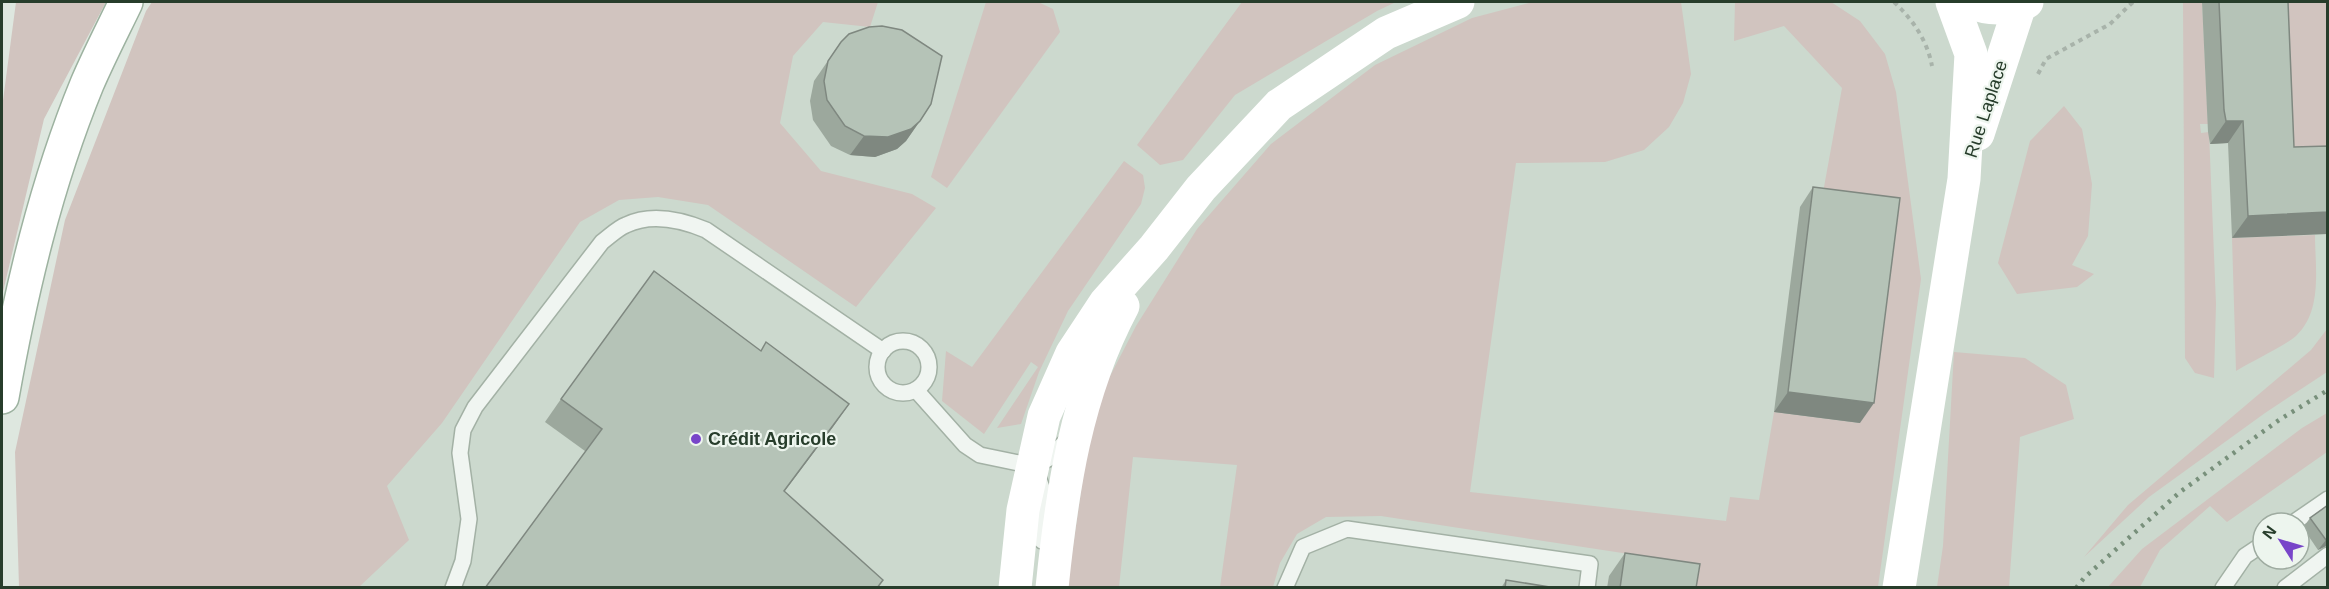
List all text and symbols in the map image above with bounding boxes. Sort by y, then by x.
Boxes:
street label: Rue Laplace [1961,58,2011,160]
place label: Crédit Agricole [708,429,836,449]
marker: Crédit Agricole [689,432,703,446]
north arrow [2251,511,2311,571]
text: N [2259,523,2280,542]

